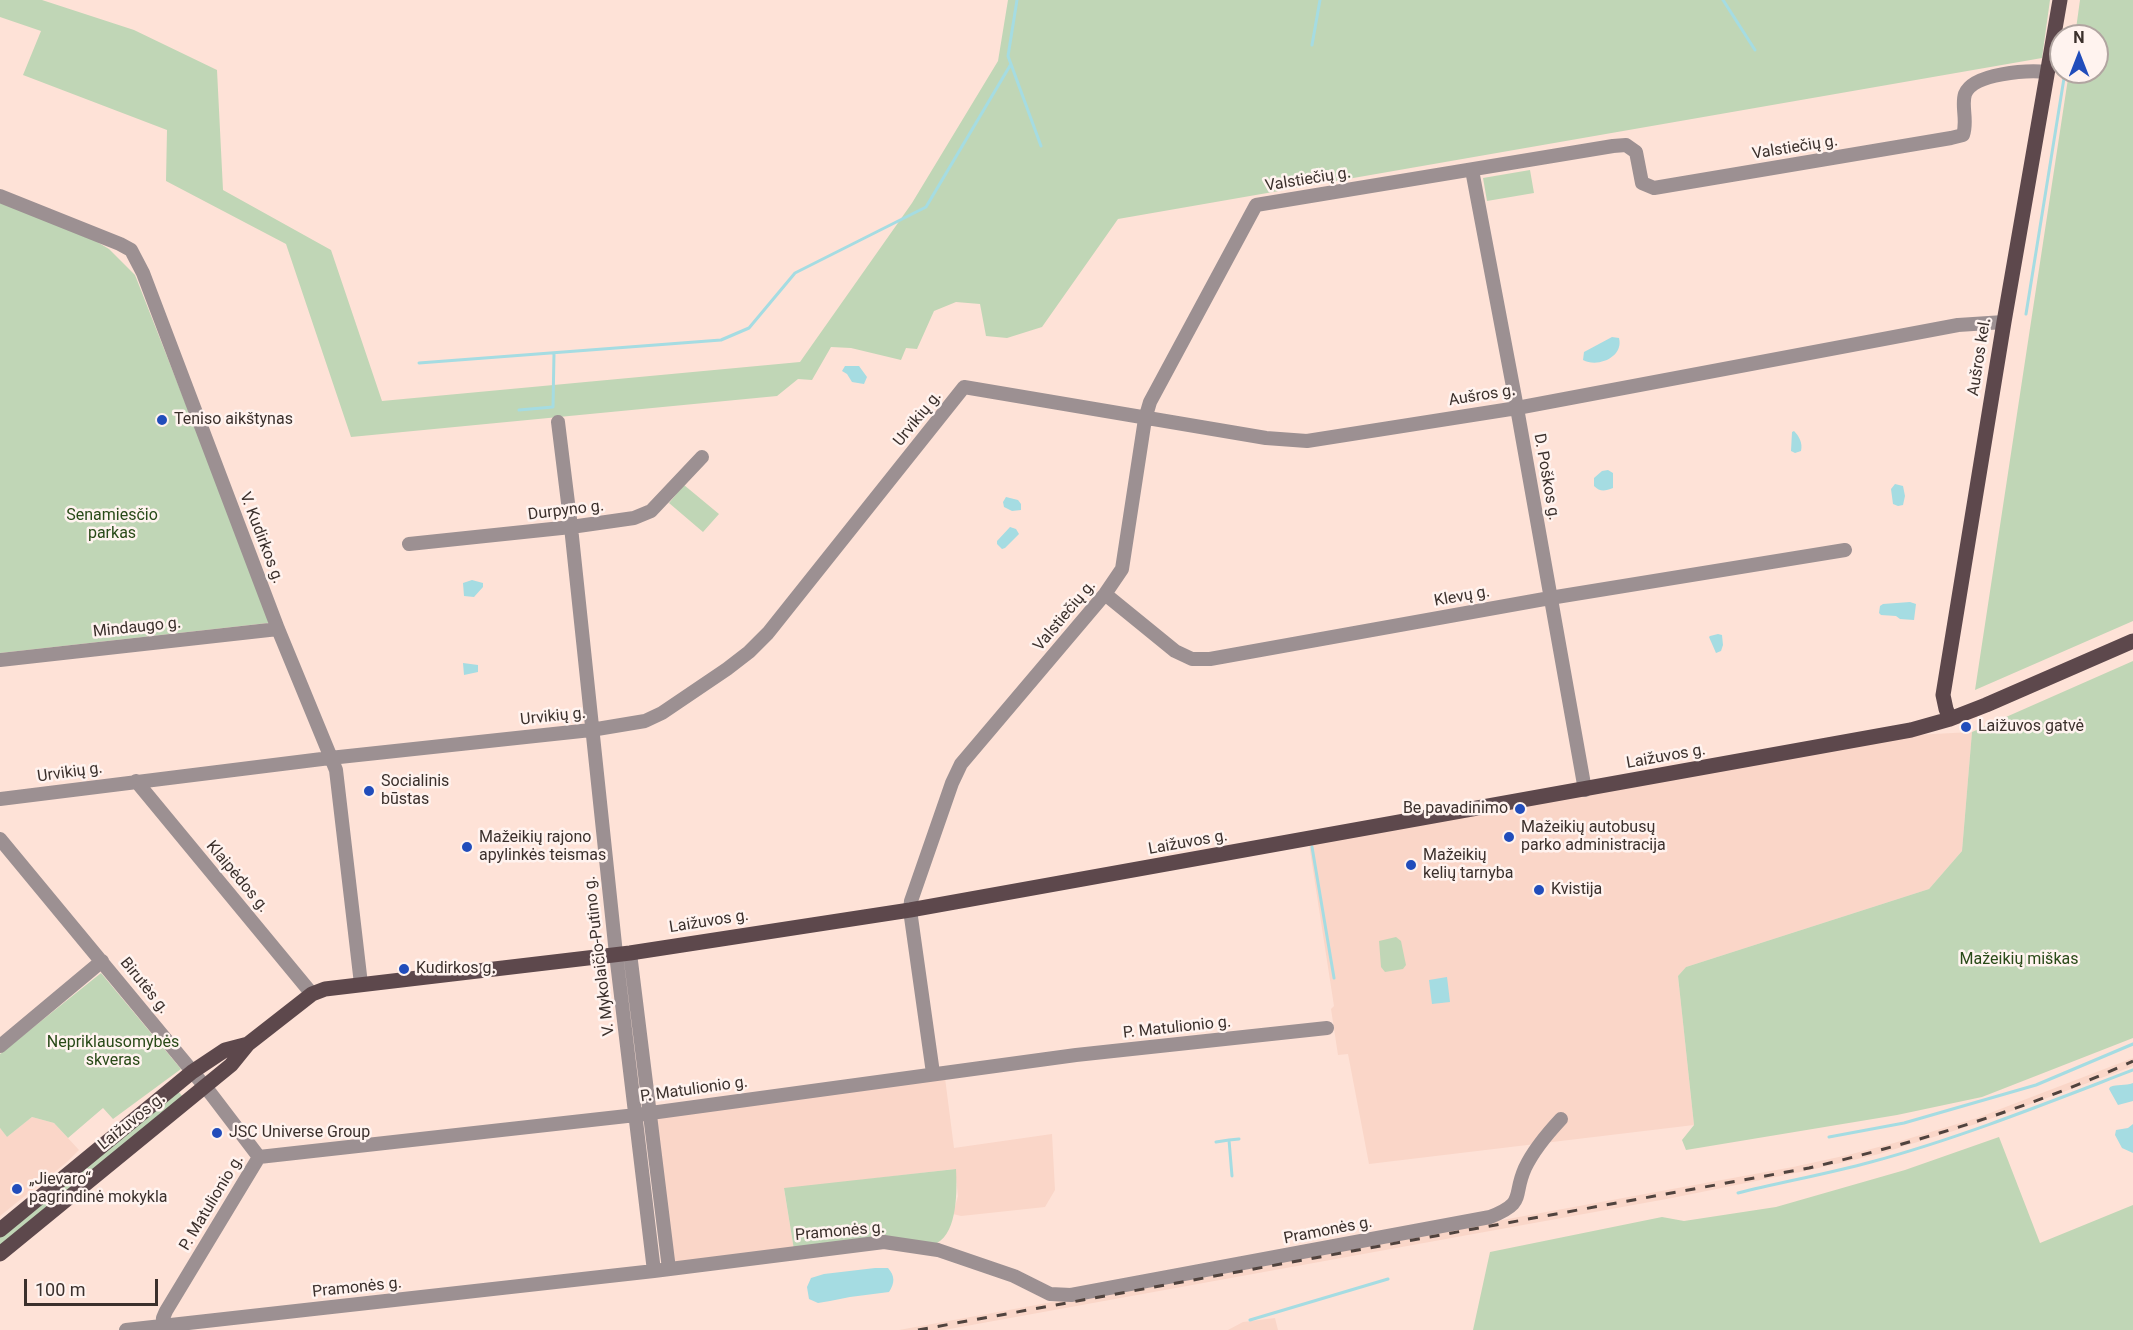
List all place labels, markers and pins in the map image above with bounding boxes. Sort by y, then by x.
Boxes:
place label: Teniso aikštynas [174,410,293,430]
marker: Teniso aikštynas [155,413,169,427]
place label: Laižuvos gatvė [1978,717,2084,737]
marker: Laižuvos gatvė [1959,720,1973,734]
place label: Socialinis būstas [381,772,449,810]
marker: Socialinis būstas [362,784,376,798]
place label: Be pavadinimo [1403,799,1508,819]
marker: Be pavadinimo [1513,802,1527,816]
place label: Mažeikių autobusų parko administracija [1521,818,1666,856]
place label: Mažeikių rajono apylinkės teismas [479,828,606,866]
marker: Mažeikių autobusų parko administracija [1502,830,1516,844]
marker: Mažeikių rajono apylinkės teismas [460,840,474,854]
place label: Mažeikių kelių tarnyba [1423,846,1513,884]
marker: Mažeikių kelių tarnyba [1404,858,1418,872]
place label: Kvistija [1551,880,1602,900]
marker: Kvistija [1532,883,1546,897]
place label: Kudirkos g. [416,959,496,979]
marker: Kudirkos g. [397,962,411,976]
place label: JSC Universe Group [229,1123,370,1143]
marker: JSC Universe Group [210,1126,224,1140]
place label: „Jievaro“ pagrindinė mokykla [29,1170,168,1208]
marker: „Jievaro“ pagrindinė mokykla [10,1182,24,1196]

